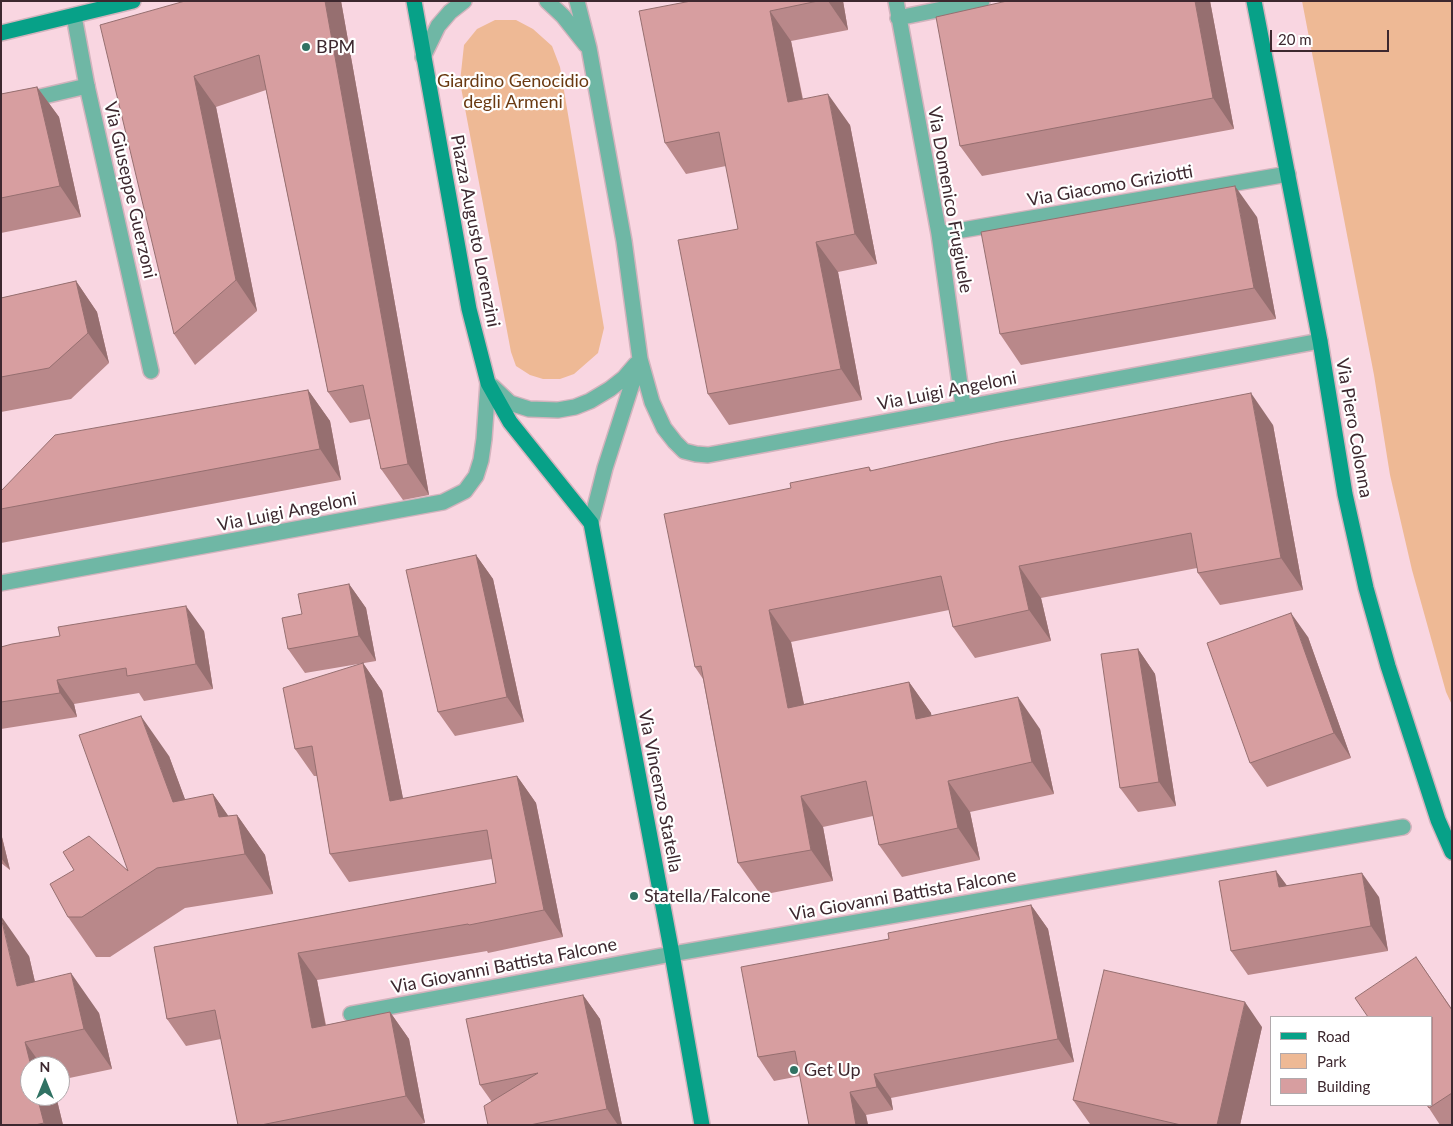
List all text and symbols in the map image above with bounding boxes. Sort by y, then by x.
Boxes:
scale bar [1273,20,1392,52]
text: 20 m [1278,30,1312,48]
place label: BPM [316,36,355,58]
marker: BPM [300,41,312,53]
park label: Giardino Genocidio degli Armeni [437,70,589,112]
street label: Via Giuseppe Guerzoni [99,100,161,280]
street label: Via Domenico Frugiuele [923,105,977,295]
street label: Piazza Augusto Lorenzini [446,133,504,329]
street label: Via Giacomo Griziotti [1026,161,1194,211]
street label: Via Piero Colonna [1331,357,1377,499]
street label: Via Luigi Angeloni [876,367,1018,415]
street label: Via Luigi Angeloni [216,488,358,536]
street label: Via Vincenzo Statella [634,708,686,874]
street label: Via Giovanni Battista Falcone [788,864,1018,926]
place label: Statella/Falcone [644,885,770,907]
marker: Statella/Falcone [628,890,640,902]
street label: Via Giovanni Battista Falcone [389,933,619,999]
legend [1270,1016,1433,1106]
text: Road [1317,1027,1350,1045]
text: Park [1317,1052,1346,1070]
north arrow [20,1056,70,1106]
text: N [40,1058,50,1075]
place label: Get Up [804,1059,861,1081]
marker: Get Up [788,1064,800,1076]
text: Building [1317,1077,1370,1095]

